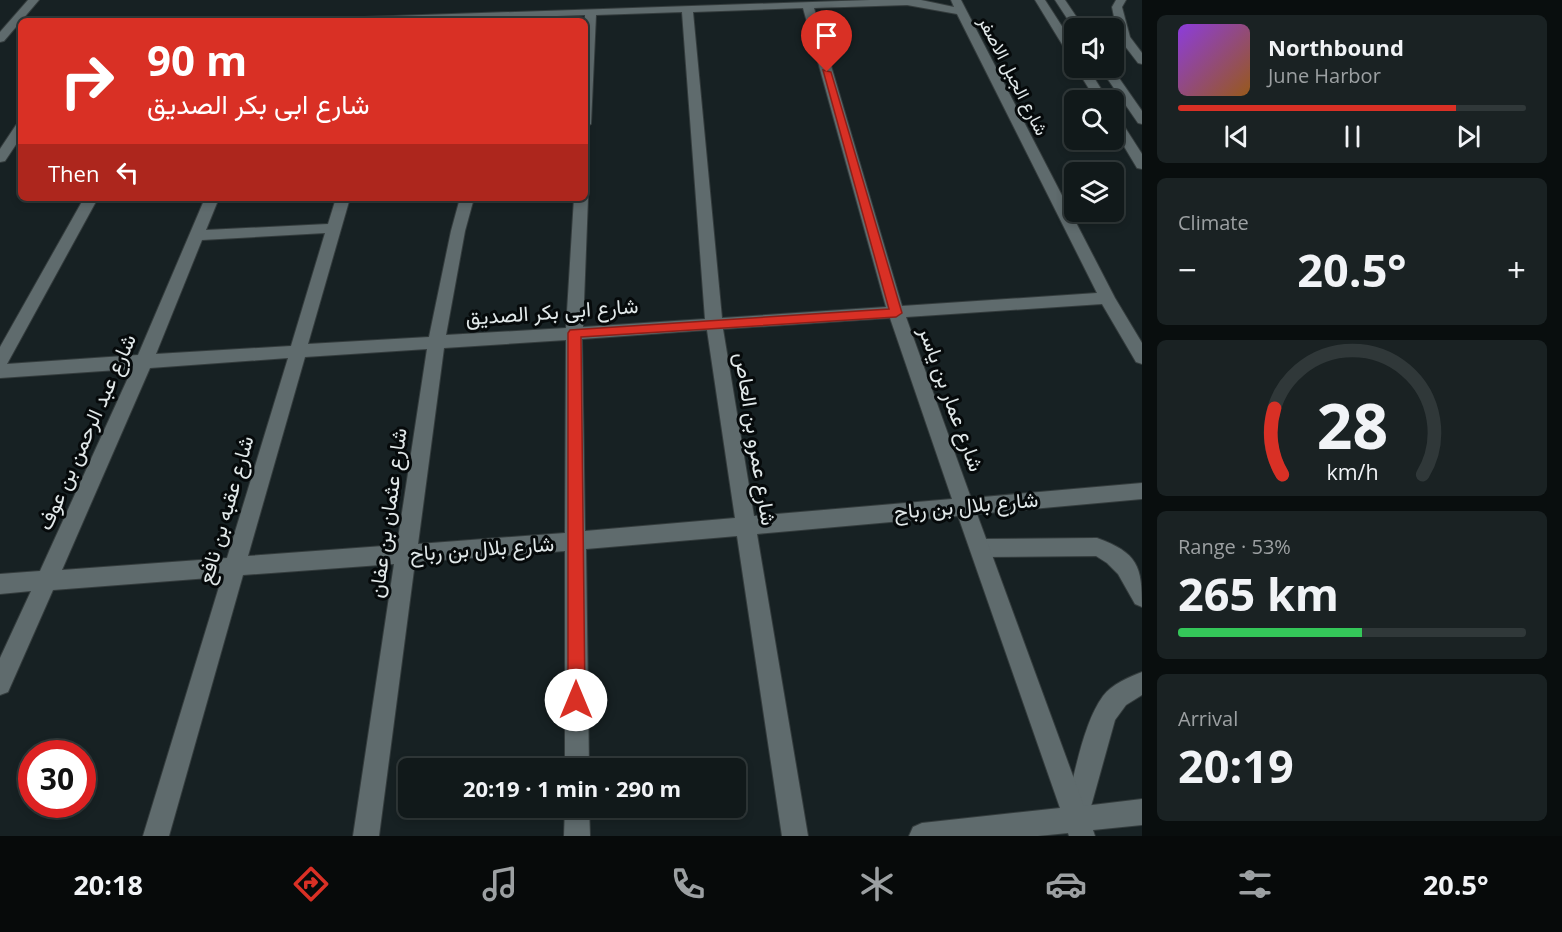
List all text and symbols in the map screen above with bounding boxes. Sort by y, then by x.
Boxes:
pin [801,10,852,72]
street label: شارع الجبل الاصفر [972,11,1054,140]
map controls [1064,18,1124,222]
button: sound [1064,18,1124,78]
icon: arrive [810,19,843,52]
text: 90 m [147,31,247,88]
text: Northbound [1268,32,1404,62]
icon: right [48,42,126,120]
text: June Harbor [1268,62,1381,89]
text: شارع ابى بكر الصديق [147,85,370,122]
button: search [1064,90,1124,150]
icon: previous [1220,120,1253,153]
icon: pause [1336,120,1369,153]
icon: next [1452,120,1485,153]
icon: left [111,156,144,189]
text: Then [48,158,99,188]
button: layers [1064,162,1124,222]
text: Climate [1178,209,1249,236]
text: 20.5° [1297,239,1407,300]
text: − [1178,247,1197,292]
text: + [1507,247,1526,292]
street label: شارع ابى بكر الصديق [465,291,639,332]
street label: شارع عمار بن ياسر [911,321,991,475]
street label: شارع عبد الرحمن بن عوف [30,329,143,535]
street label: شارع عمرو بن العاص [728,350,783,527]
text: 28 [1316,382,1388,467]
street label: شارع عثمان بن عفان [361,426,414,600]
street label: شارع عقبه بن نافع [190,432,261,588]
text: km/h [1326,457,1378,486]
street label: شارع بلال بن رباح [893,485,1039,526]
street label: شارع بلال بن رباح [409,529,555,568]
text: Range · 53% [1178,533,1291,560]
text: 265 km [1178,563,1339,624]
position arrow [544,668,608,732]
text: Arrival [1178,705,1238,732]
text: 20:19 [1178,735,1294,796]
speed limit sign: 30 [18,740,96,818]
text: 20:19 · 1 min · 290 m [463,773,681,803]
icon: directions [290,863,332,905]
icon: music [479,863,521,905]
icon: phone [667,863,709,905]
icon: climate [856,863,898,905]
icon: car [1045,863,1087,905]
icon: filters [1234,863,1276,905]
text: 20:18 [73,866,143,903]
text: 20.5° [1423,866,1488,903]

